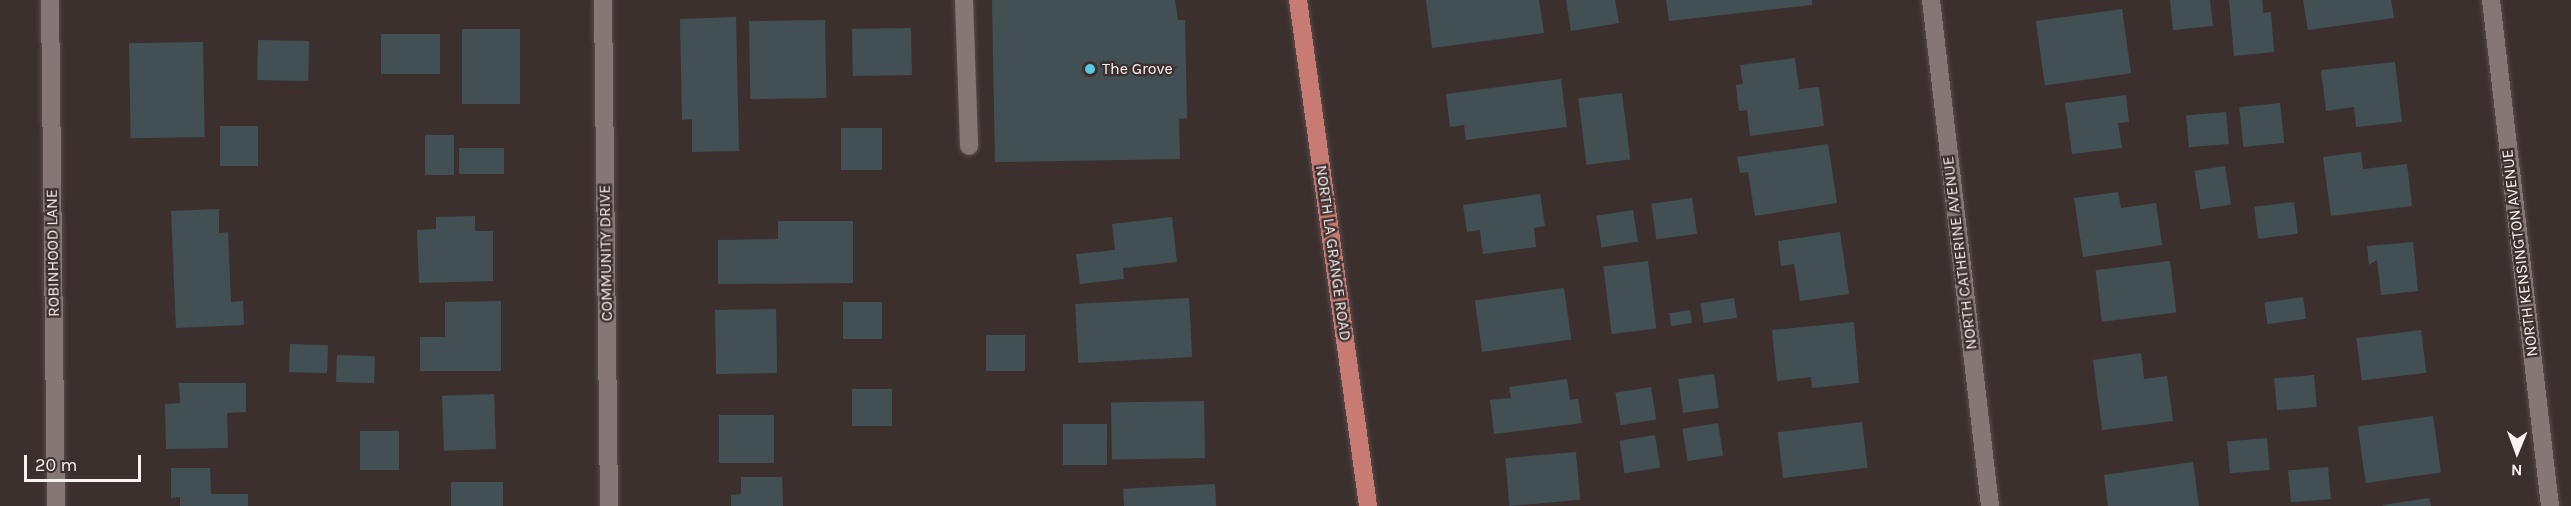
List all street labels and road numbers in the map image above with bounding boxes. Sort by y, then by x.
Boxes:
street label: NORTH KENSINGTON AVENUE [2498,148,2542,358]
street label: NORTH CATHERINE AVENUE [1939,155,1981,351]
street label: NORTH LA GRANGE ROAD [1311,164,1355,342]
street label: COMMUNITY DRIVE [595,185,617,321]
street label: ROBINHOOD LANE [42,189,64,317]

